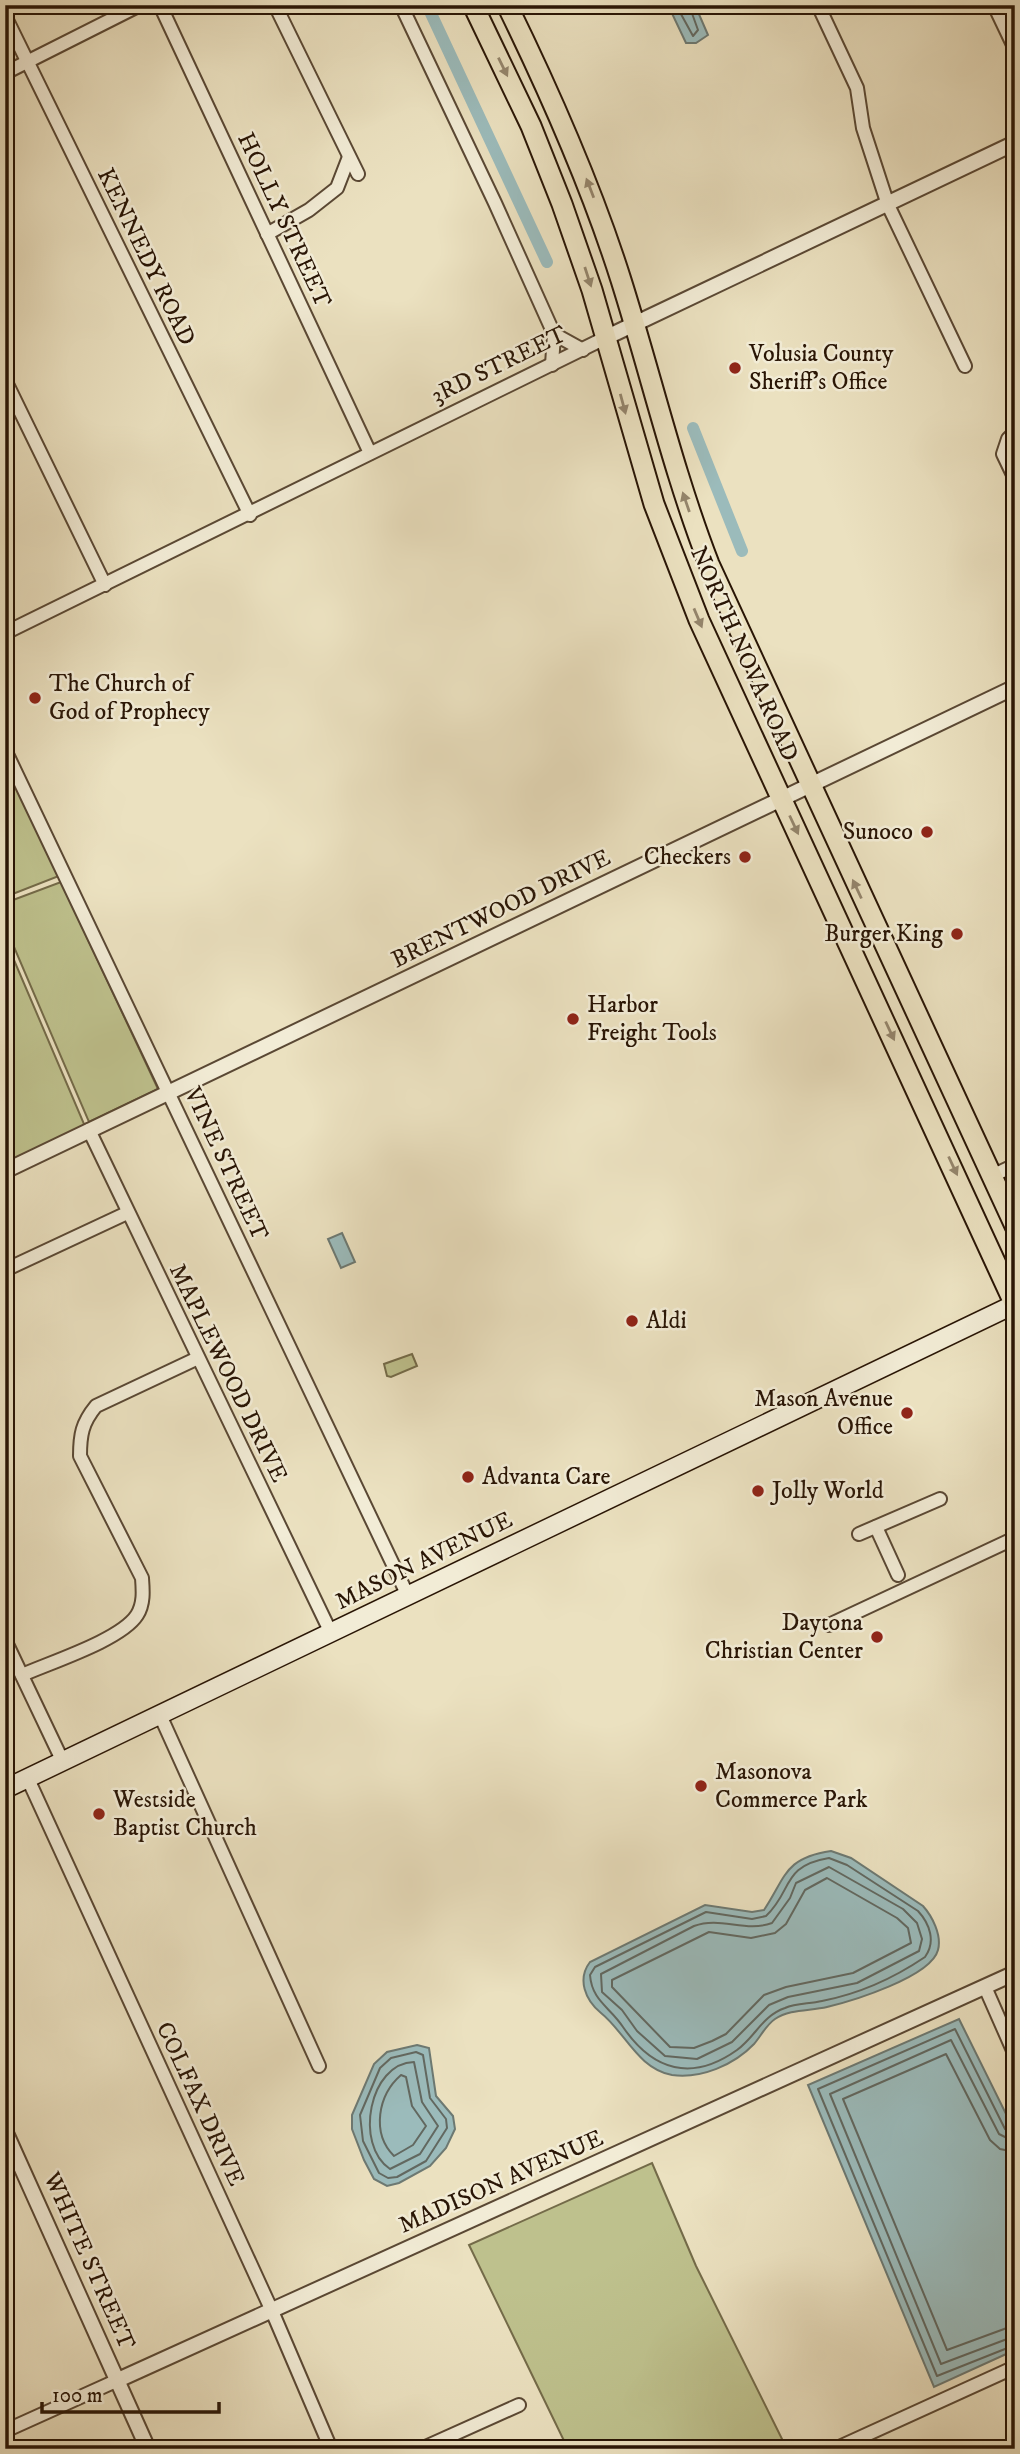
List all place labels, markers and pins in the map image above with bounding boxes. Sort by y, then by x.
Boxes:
place label: Volusia County Sheriff's Office [748,339,894,397]
marker: Volusia County Sheriff's Office [727,360,743,376]
place label: The Church of God of Prophecy [49,669,210,727]
marker: The Church of God of Prophecy [27,690,43,706]
place label: Sunoco [843,817,913,847]
marker: Sunoco [919,824,935,840]
place label: Checkers [644,842,731,872]
marker: Checkers [737,849,753,865]
place label: Burger King [824,919,943,949]
marker: Burger King [949,926,965,942]
place label: Harbor Freight Tools [587,990,717,1048]
marker: Harbor Freight Tools [565,1011,581,1027]
place label: Aldi [646,1306,687,1336]
marker: Aldi [624,1313,640,1329]
place label: Mason Avenue Office [754,1384,893,1442]
marker: Mason Avenue Office [899,1405,915,1421]
place label: Advanta Care [482,1462,610,1492]
marker: Advanta Care [460,1469,476,1485]
place label: Jolly World [770,1476,884,1506]
marker: Jolly World [750,1483,766,1499]
place label: Daytona Christian Center [705,1608,864,1666]
marker: Daytona Christian Center [869,1629,885,1645]
place label: Masonova Commerce Park [715,1757,868,1815]
marker: Masonova Commerce Park [693,1778,709,1794]
place label: Westside Baptist Church [112,1785,257,1843]
marker: Westside Baptist Church [91,1806,107,1822]

